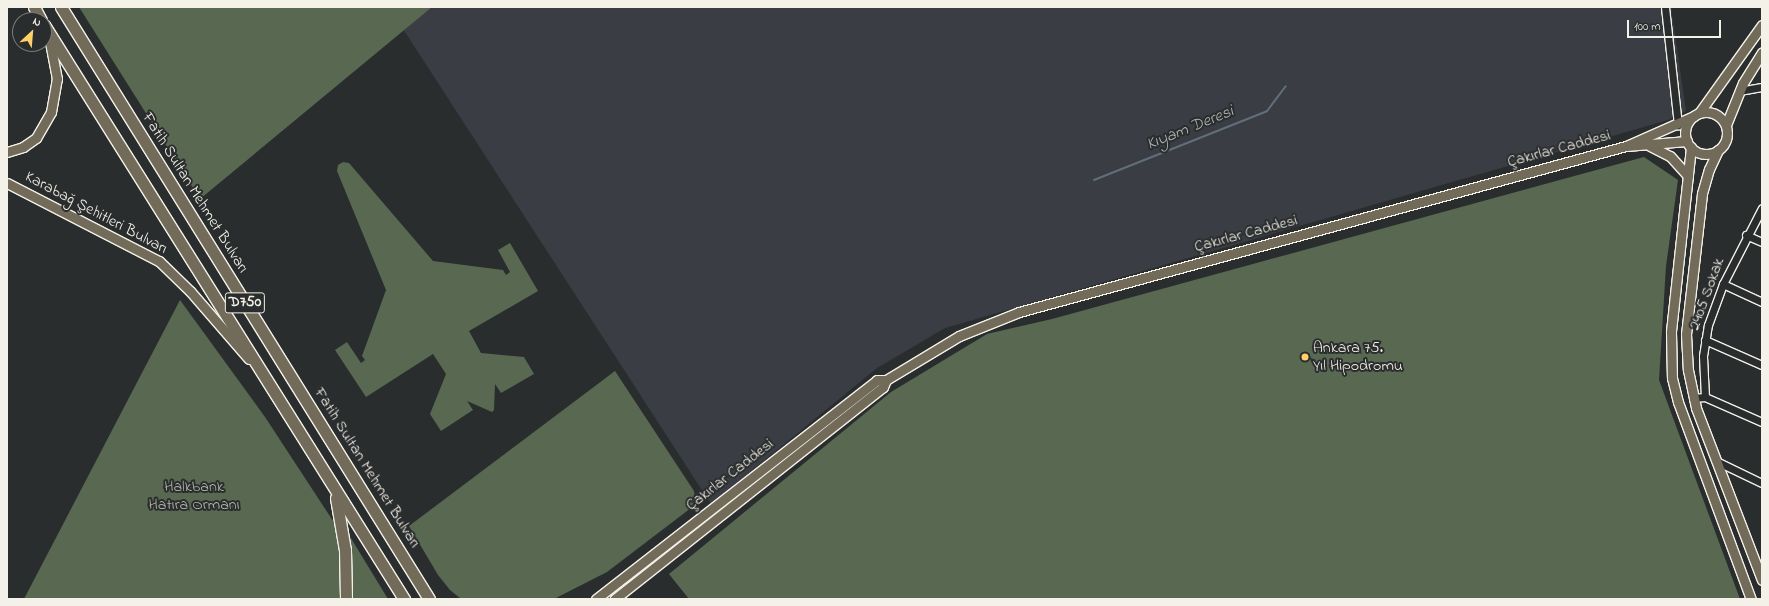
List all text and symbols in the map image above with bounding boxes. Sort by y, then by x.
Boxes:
north arrow [12,12,52,52]
scale bar [1629,12,1723,38]
text: N [30,13,44,31]
text: 100 m [1634,18,1661,36]
water label: Kıyam Deresi [1143,101,1237,155]
street label: Fatih Sultan Mehmet Bulvarı [138,109,252,277]
street label: Çakırlar Caddesi [1505,126,1613,172]
street label: Karabağ Şehitleri Bulvarı [22,167,170,259]
street label: Çakırlar Caddesi [1192,211,1300,257]
street label: 2405 Sokak [1685,255,1729,333]
road number: D750 [224,290,266,316]
place label: Ankara 75. Yıl Hipodromu [1313,338,1403,376]
marker: Ankara 75. Yıl Hipodromu [1300,352,1310,362]
street label: Fatih Sultan Mehmet Bulvarı [310,384,424,552]
street label: Çakırlar Caddesi [682,435,778,515]
park label: Halkbank Hatıra Ormanı [148,477,240,515]

